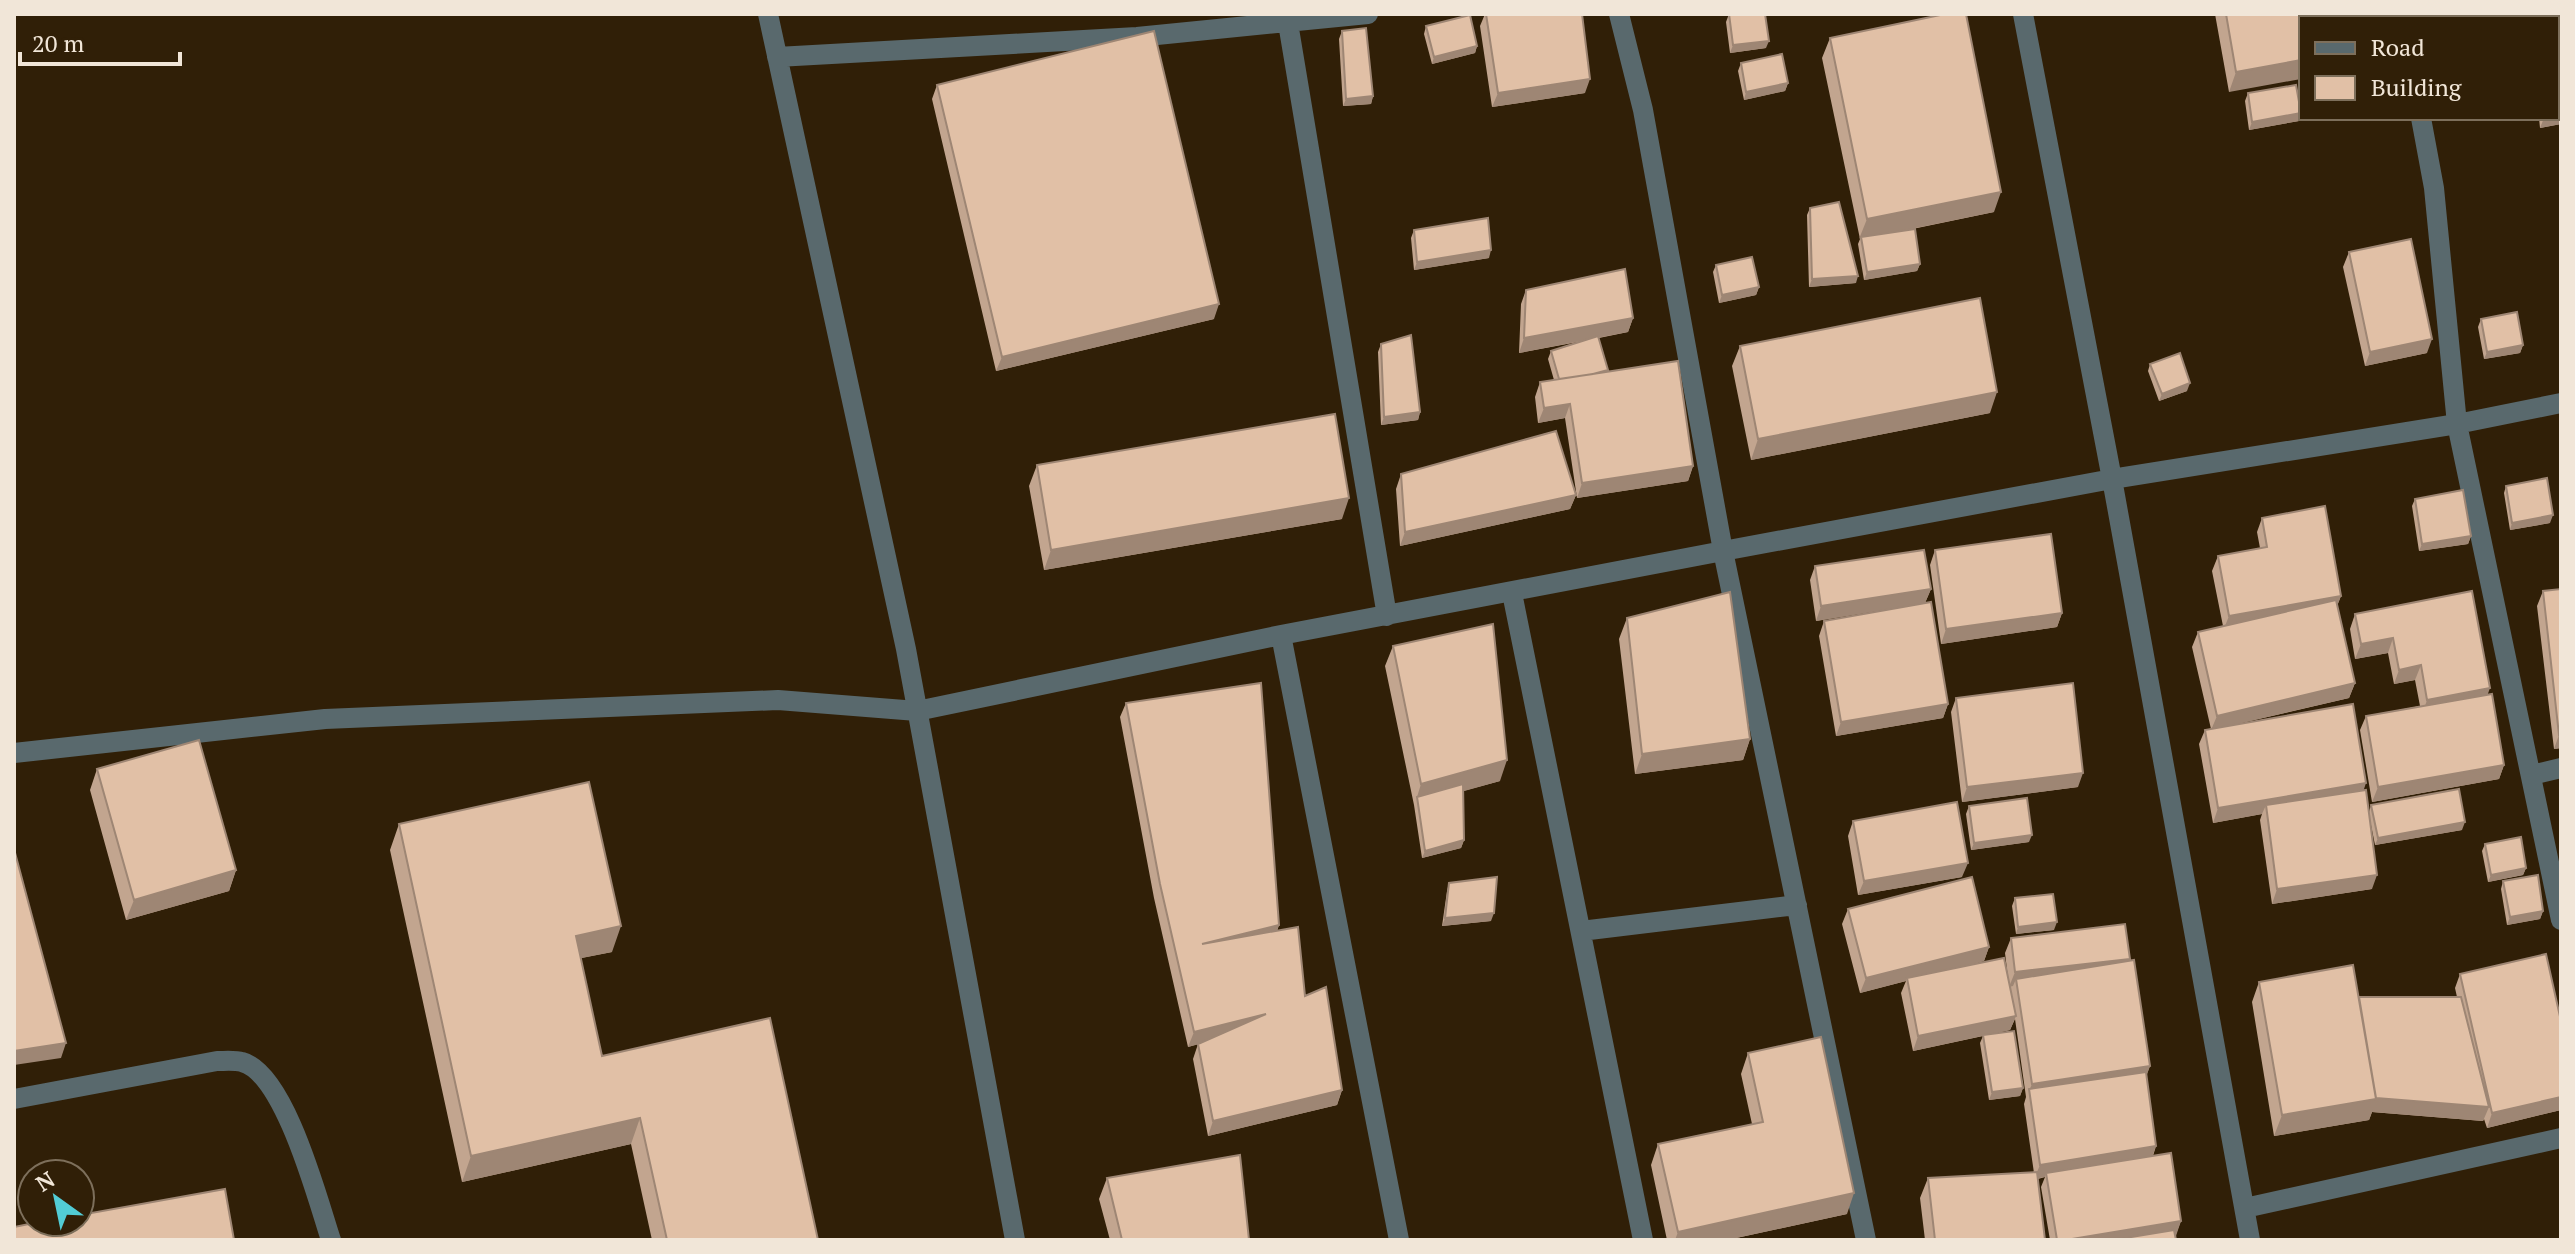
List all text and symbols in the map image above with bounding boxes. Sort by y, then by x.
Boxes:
scale bar [20,16,180,66]
legend [2299,16,2559,120]
text: 20 m [32,27,84,59]
text: Road [2371,31,2425,63]
text: Building [2371,71,2462,103]
north arrow [16,1158,96,1238]
text: N [30,1164,60,1198]

